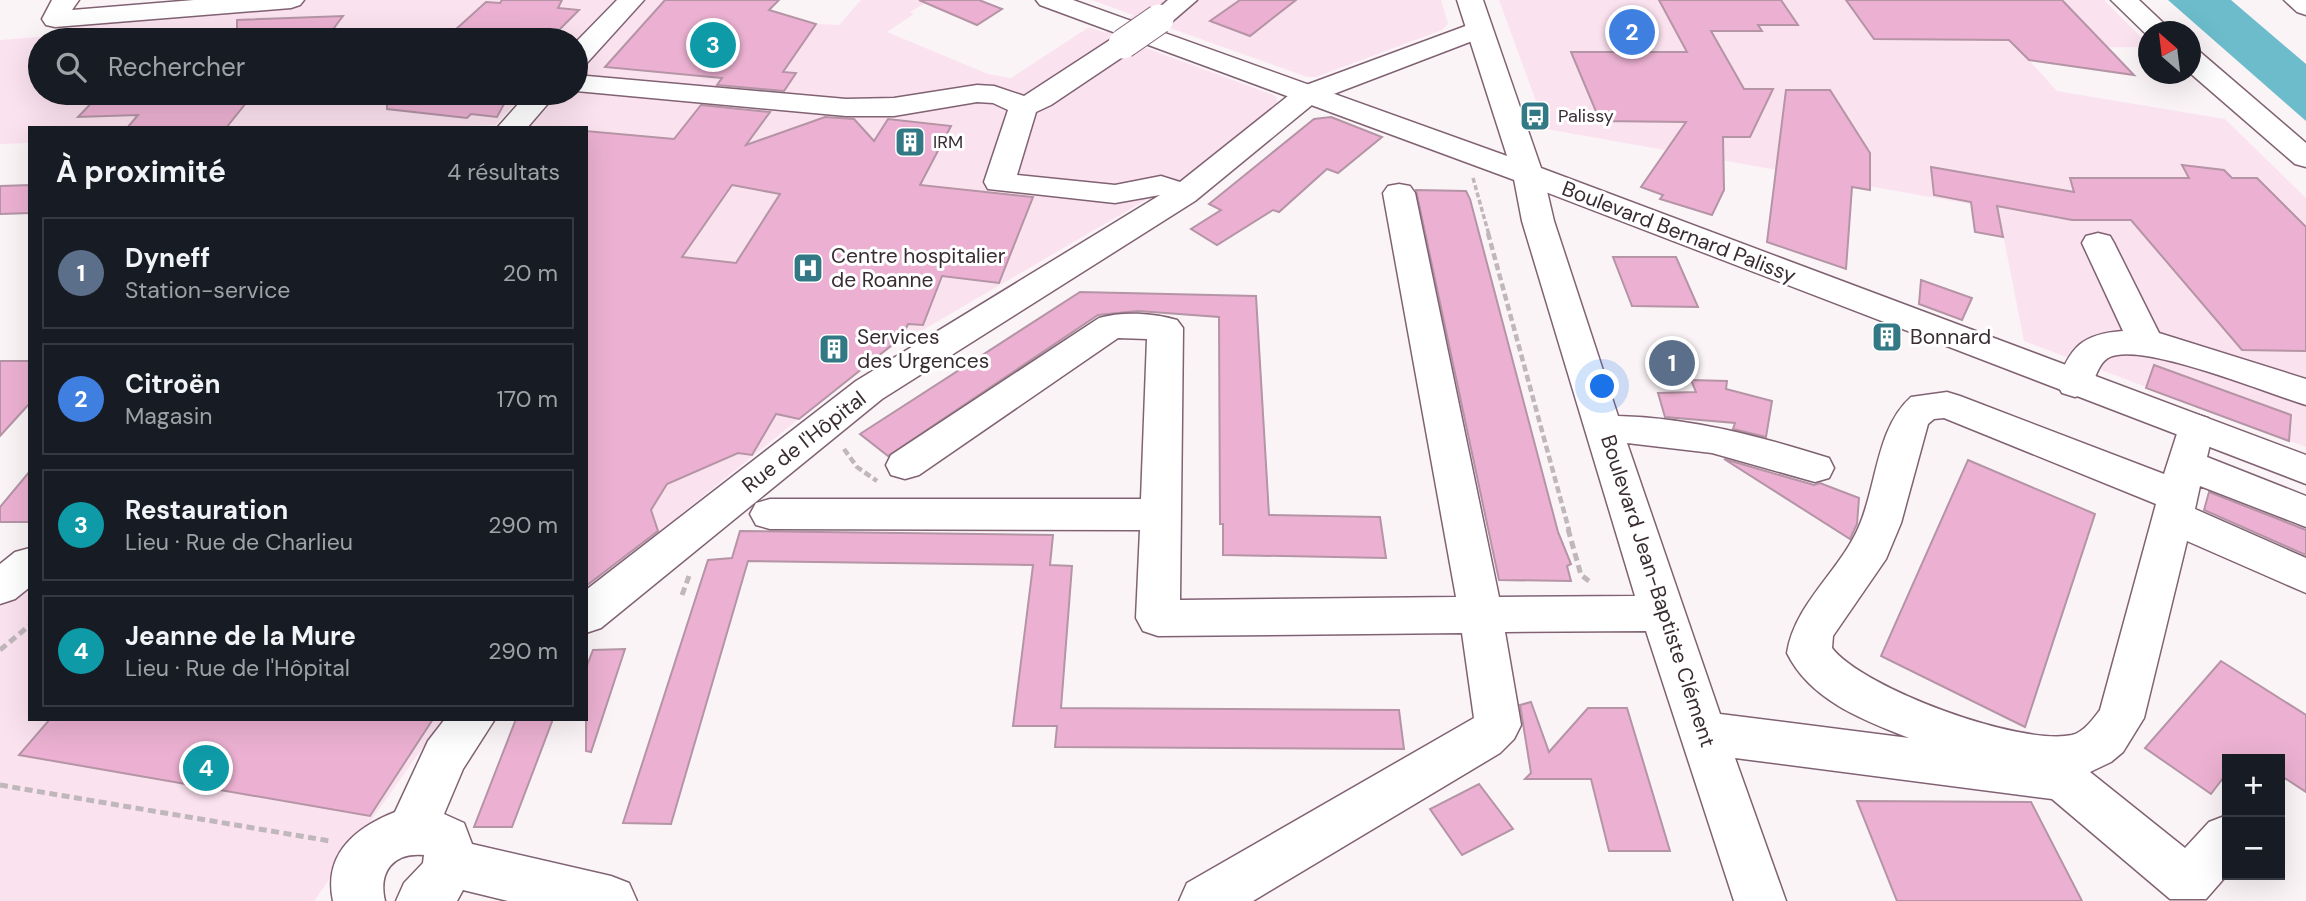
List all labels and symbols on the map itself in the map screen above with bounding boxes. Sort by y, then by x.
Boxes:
pin: 2 [1609,6,1655,58]
pin: 3 [690,19,736,71]
north arrow [2138,21,2201,84]
bus stop icon: Palissy [1518,99,1552,133]
place label: Palissy [1558,104,1614,128]
building icon: IRM [893,125,927,159]
place label: IRM [933,130,963,154]
street label: Boulevard Bernard Palissy [1558,174,1800,290]
place label: Centre hospitalier de Roanne [831,242,1006,294]
hospital icon: Centre hospitalier de Roanne [791,251,825,285]
building icon: Bonnard [1870,320,1904,354]
place label: Services des Urgences [857,323,989,375]
place label: Bonnard [1910,323,1991,351]
building icon: Services des Urgences [817,332,851,366]
pin: 1 [1649,337,1695,389]
your location [1585,369,1619,403]
street label: Rue de l'Hôpital [736,385,872,499]
street label: Boulevard Jean-Baptiste Clément [1594,431,1722,751]
pin: 4 [183,742,229,794]

